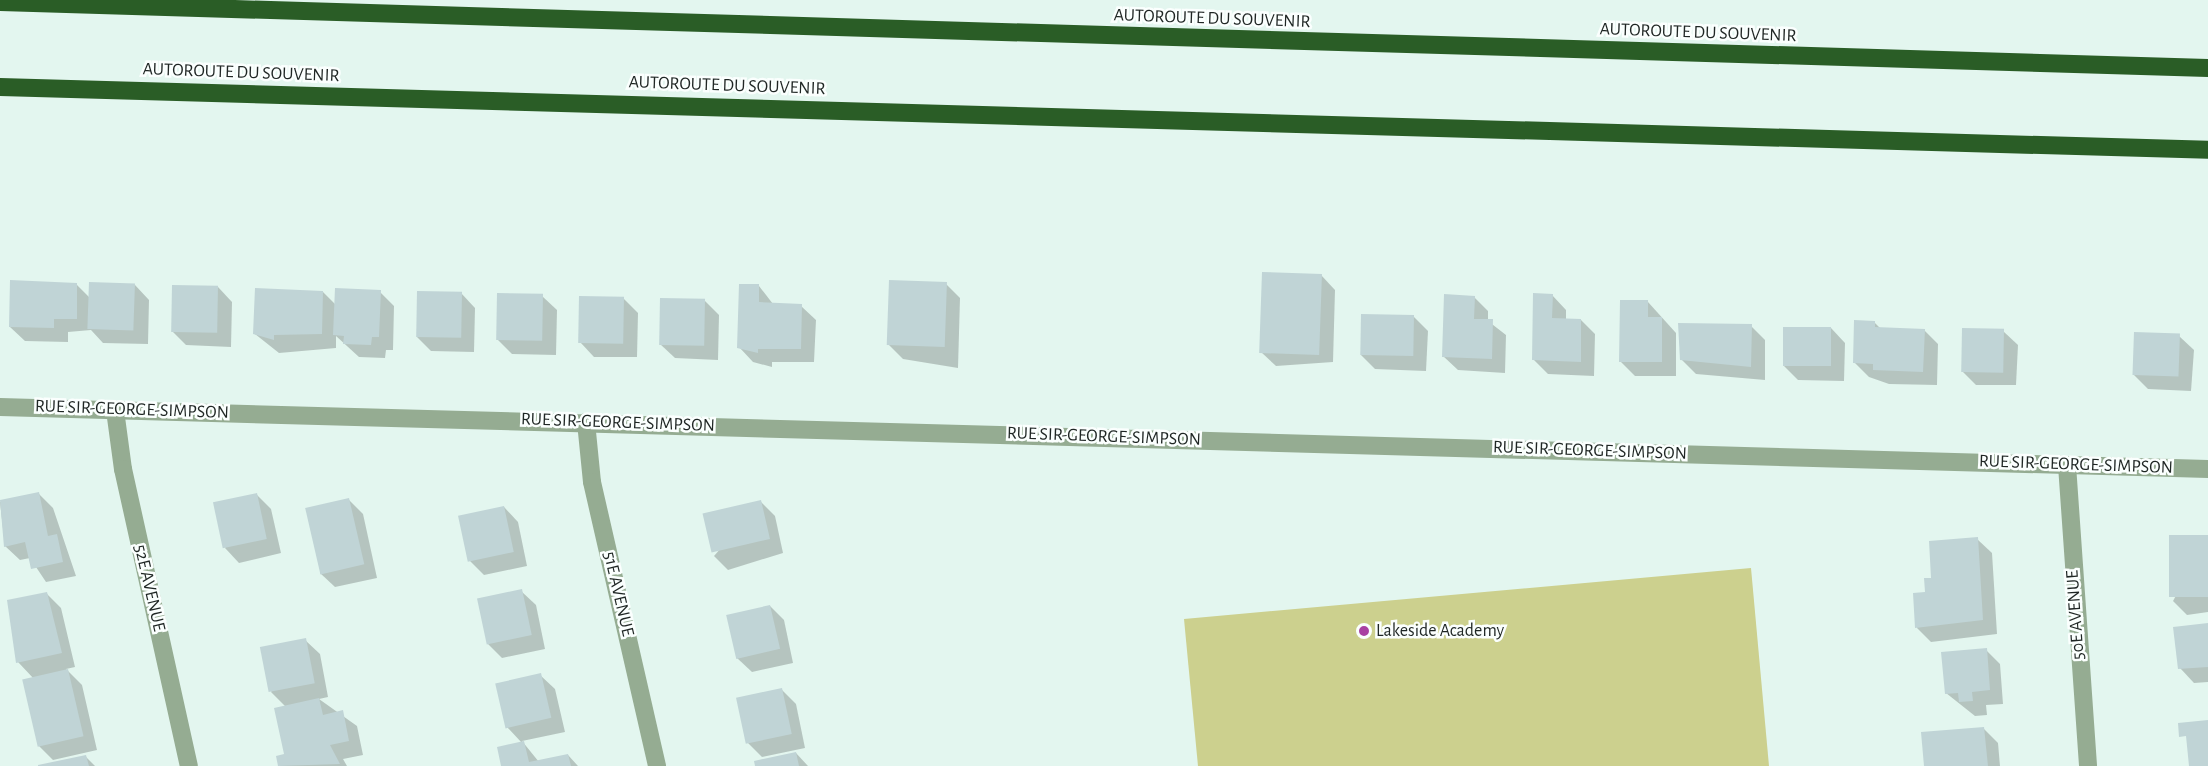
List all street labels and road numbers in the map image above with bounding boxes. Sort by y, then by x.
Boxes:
street label: AUTOROUTE DU SOUVENIR [1113,5,1311,33]
street label: AUTOROUTE DU SOUVENIR [1599,19,1797,47]
street label: AUTOROUTE DU SOUVENIR [142,59,340,87]
street label: AUTOROUTE DU SOUVENIR [628,72,826,100]
street label: RUE SIR-GEORGE-SIMPSON [35,396,229,424]
street label: RUE SIR-GEORGE-SIMPSON [521,409,715,437]
street label: RUE SIR-GEORGE-SIMPSON [1007,423,1201,451]
street label: RUE SIR-GEORGE-SIMPSON [1493,437,1687,465]
street label: RUE SIR-GEORGE-SIMPSON [1979,451,2173,479]
street label: 52E AVENUE [129,542,169,634]
street label: 51E AVENUE [598,549,638,639]
street label: 50E AVENUE [2062,569,2090,661]

